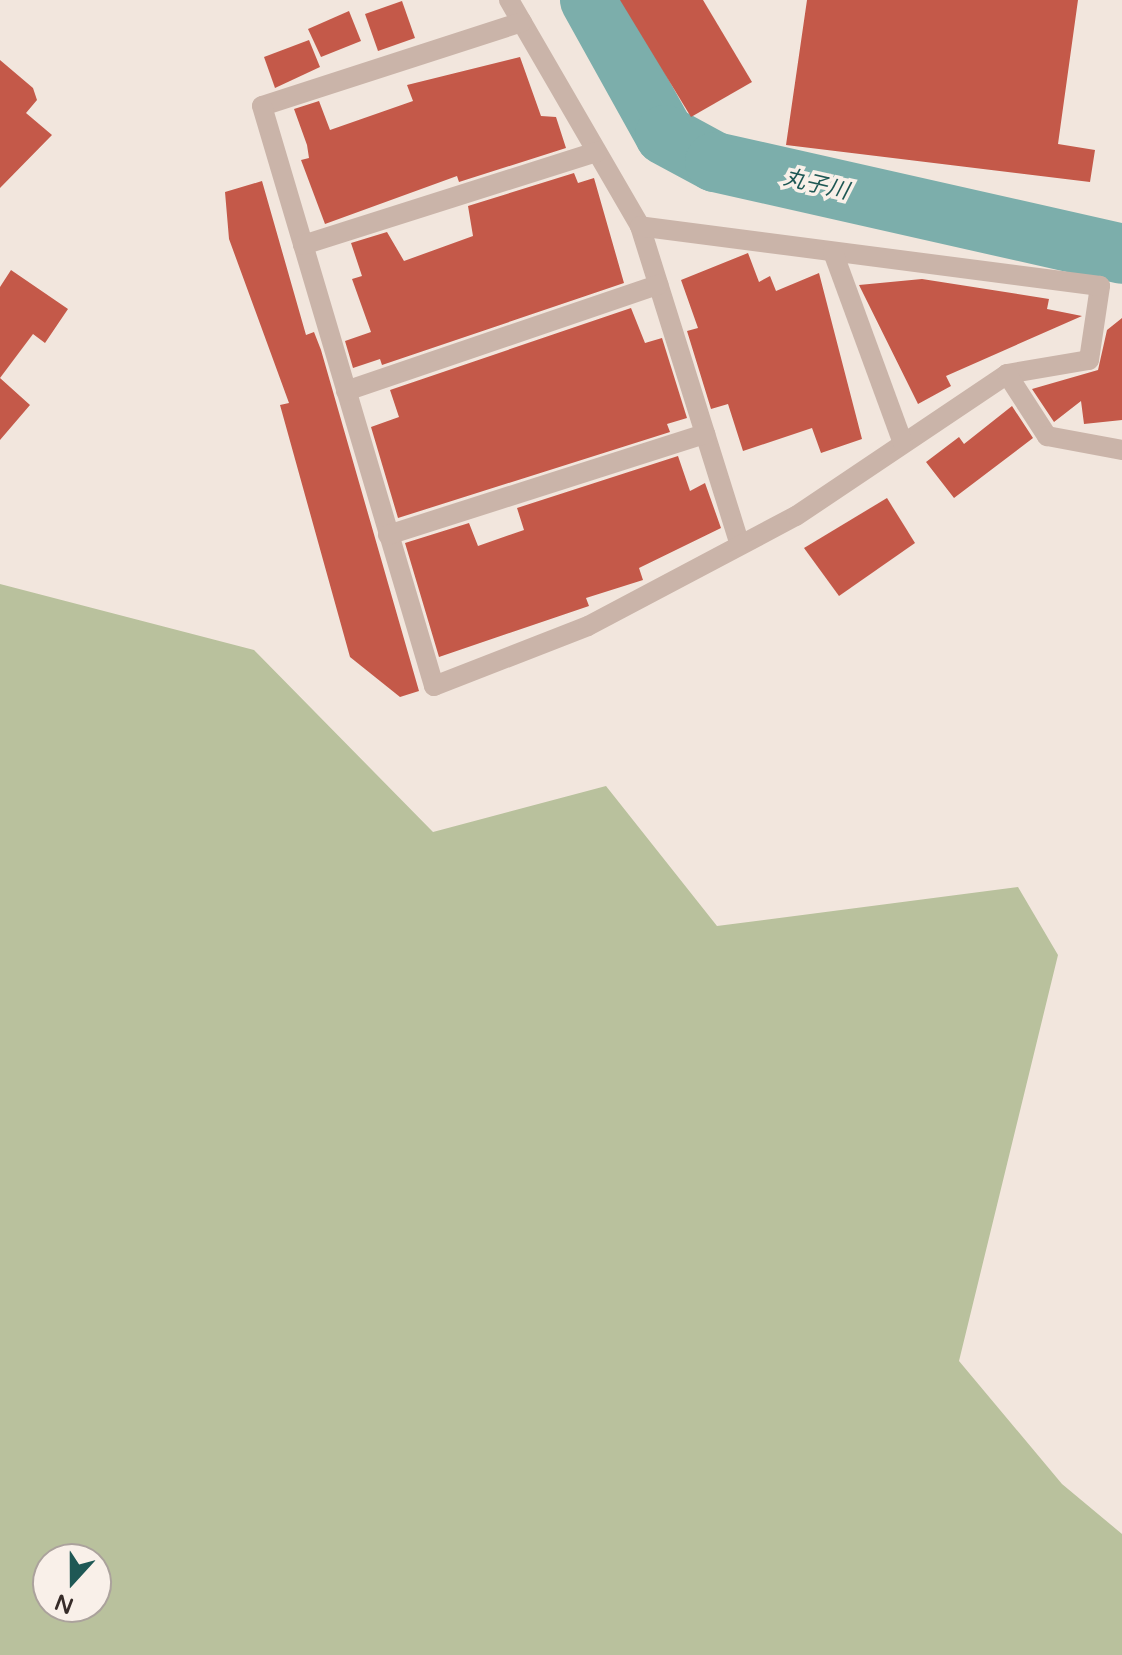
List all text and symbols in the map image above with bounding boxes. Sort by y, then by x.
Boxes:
water label: 丸子川 [781,165,851,205]
north arrow [32,1543,112,1623]
text: N [51,1588,77,1619]

